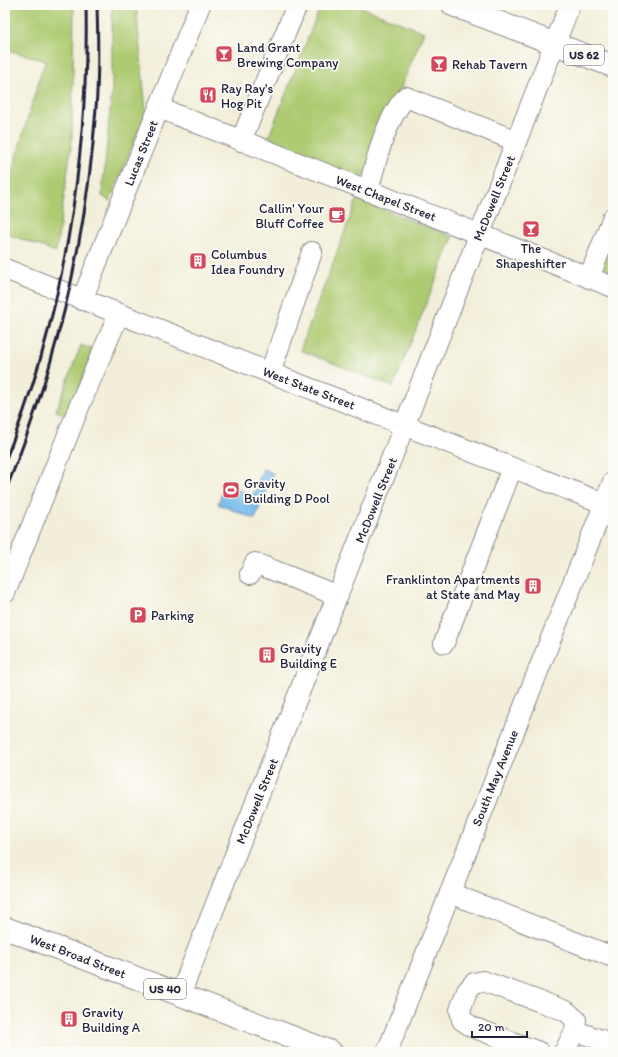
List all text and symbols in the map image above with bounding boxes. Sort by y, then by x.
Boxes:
place label: Land Grant Brewing Company [237,40,338,70]
bar icon: Land Grant Brewing Company [214,44,234,64]
road number: US 62 [564,45,604,65]
bar icon: Rehab Tavern [429,54,449,74]
place label: Rehab Tavern [452,57,527,72]
place label: Ray Ray's Hog Pit [221,81,274,111]
restaurant icon: Ray Ray's Hog Pit [198,85,218,105]
street label: Lucas Street [121,118,161,188]
street label: McDowell Street [470,153,518,243]
street label: West Chapel Street [334,172,439,224]
place label: Callin' Your Bluff Coffee [255,201,325,231]
cafe icon: Callin' Your Bluff Coffee [327,205,347,225]
bar icon: The Shapeshifter [521,219,541,239]
place label: The Shapeshifter [496,241,566,271]
place label: Columbus Idea Foundry [211,247,285,277]
building icon: Columbus Idea Foundry [188,251,208,271]
street label: West State Street [261,363,357,413]
street label: McDowell Street [352,455,400,545]
place label: Gravity Building D Pool [244,476,330,506]
sports icon: Gravity Building D Pool [221,480,241,500]
place label: Franklinton Apartments at State and May [386,572,520,602]
building icon: Franklinton Apartments at State and May [523,576,543,596]
parking icon: Parking [128,605,148,625]
place label: Parking [151,608,194,623]
place label: Gravity Building E [280,641,337,671]
building icon: Gravity Building E [257,645,277,665]
street label: South May Avenue [469,728,521,828]
street label: McDowell Street [233,756,281,846]
street label: West Broad Street [28,931,128,981]
road number: US 40 [144,979,186,999]
place label: Gravity Building A [82,1005,141,1035]
building icon: Gravity Building A [59,1009,79,1029]
scale bar [472,1013,527,1039]
text: 20 m [478,1020,505,1034]

